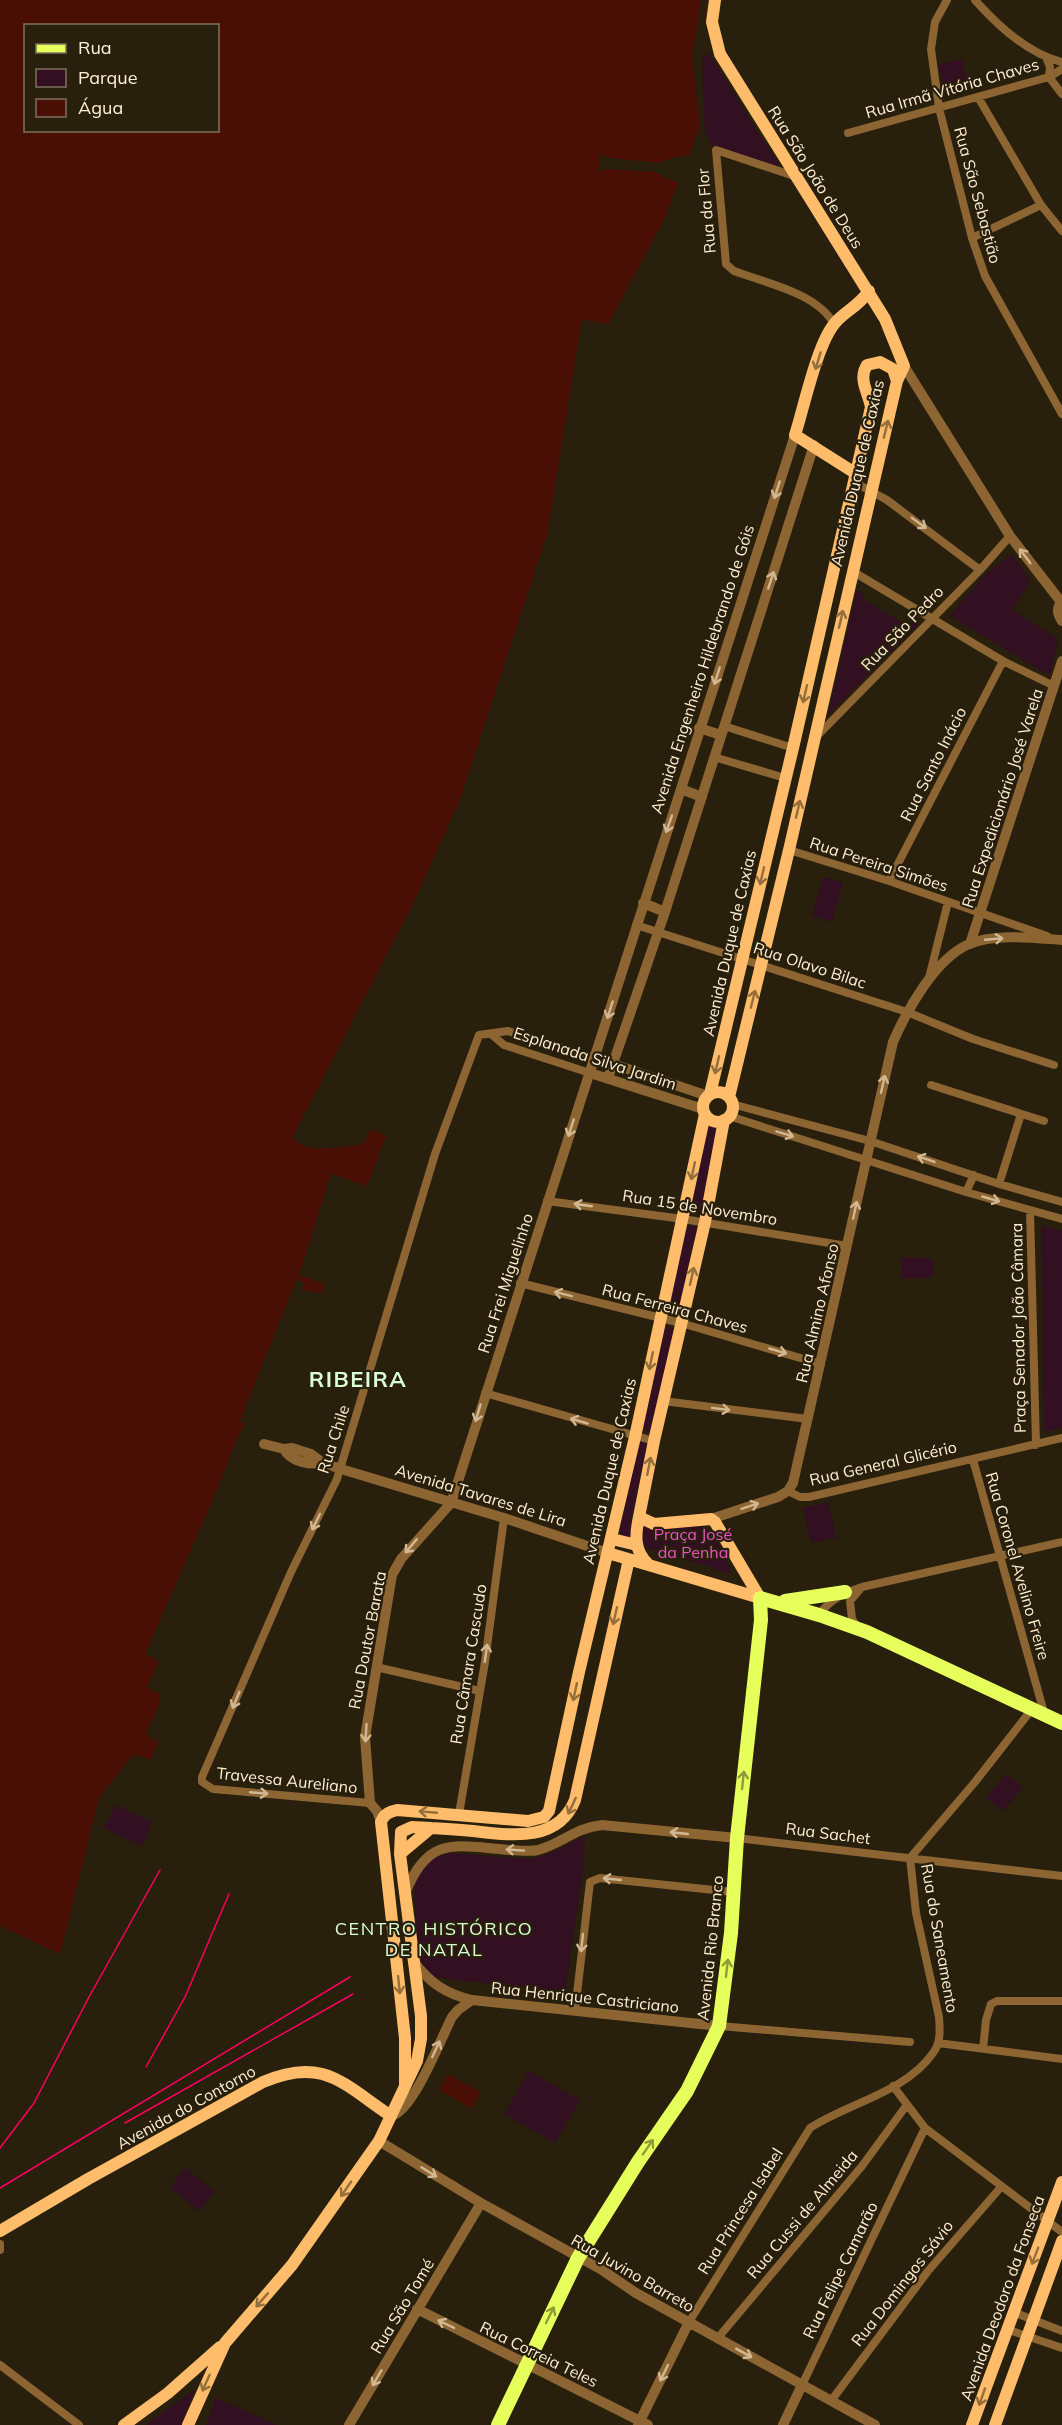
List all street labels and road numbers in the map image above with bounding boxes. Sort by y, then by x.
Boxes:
street label: Rua Irmã Vitória Chaves [863,54,1041,122]
street label: Rua São João de Deus [764,102,868,252]
street label: Rua São Sebastião [950,124,1006,266]
street label: Rua da Flor [692,168,720,254]
street label: Avenida Duque de Caxias [826,378,888,568]
street label: Avenida Engenheiro Hildebrando de Góis [646,522,758,816]
street label: Rua São Pedro [857,581,947,675]
street label: Rua Expedicionário José Varela [957,686,1047,910]
street label: Rua Santo Inácio [896,703,970,825]
street label: Rua Pereira Simões [807,832,951,896]
street label: Avenida Duque de Caxias [698,848,760,1038]
street label: Rua Olavo Bilac [751,937,869,993]
street label: Esplanada Silva Jardim [511,1022,679,1094]
street label: Rua 15 de Novembro [621,1185,779,1229]
street label: Rua Frei Miguelinho [473,1211,537,1355]
street label: Praça Senador João Câmara [1006,1223,1030,1433]
street label: Rua Almino Afonso [791,1241,843,1385]
street label: Rua Ferreira Chaves [600,1279,750,1337]
street label: Avenida Duque de Caxias [578,1376,640,1566]
street label: Rua Chile [313,1402,353,1476]
street label: Rua General Glicério [807,1436,959,1490]
street label: Avenida Tavares de Lira [393,1459,569,1531]
street label: Rua Coronel Avelino Freire [982,1470,1054,1662]
street label: Rua Doutor Barata [344,1569,390,1711]
street label: Rua Câmara Cascudo [445,1582,491,1746]
street label: Travessa Aureliano [216,1763,358,1797]
street label: Rua Sachet [784,1818,872,1848]
street label: Rua do Saneamento [917,1862,963,2014]
street label: Avenida Rio Branco [692,1875,728,2021]
street label: Rua Henrique Castriciano [490,1977,680,2017]
street label: Avenida do Contorno [113,2060,259,2154]
street label: Rua Princesa Isabel [693,2144,787,2278]
street label: Rua Cussi de Almeida [742,2146,862,2282]
street label: Avenida Deodoro da Fonseca [955,2193,1049,2403]
street label: Rua Felipe Camarão [798,2198,882,2342]
street label: Rua Domingos Sávio [847,2216,957,2350]
street label: Rua Juvino Barreto [568,2230,698,2316]
street label: Rua São Tomé [366,2255,438,2357]
street label: Rua Correia Teles [477,2317,601,2391]

